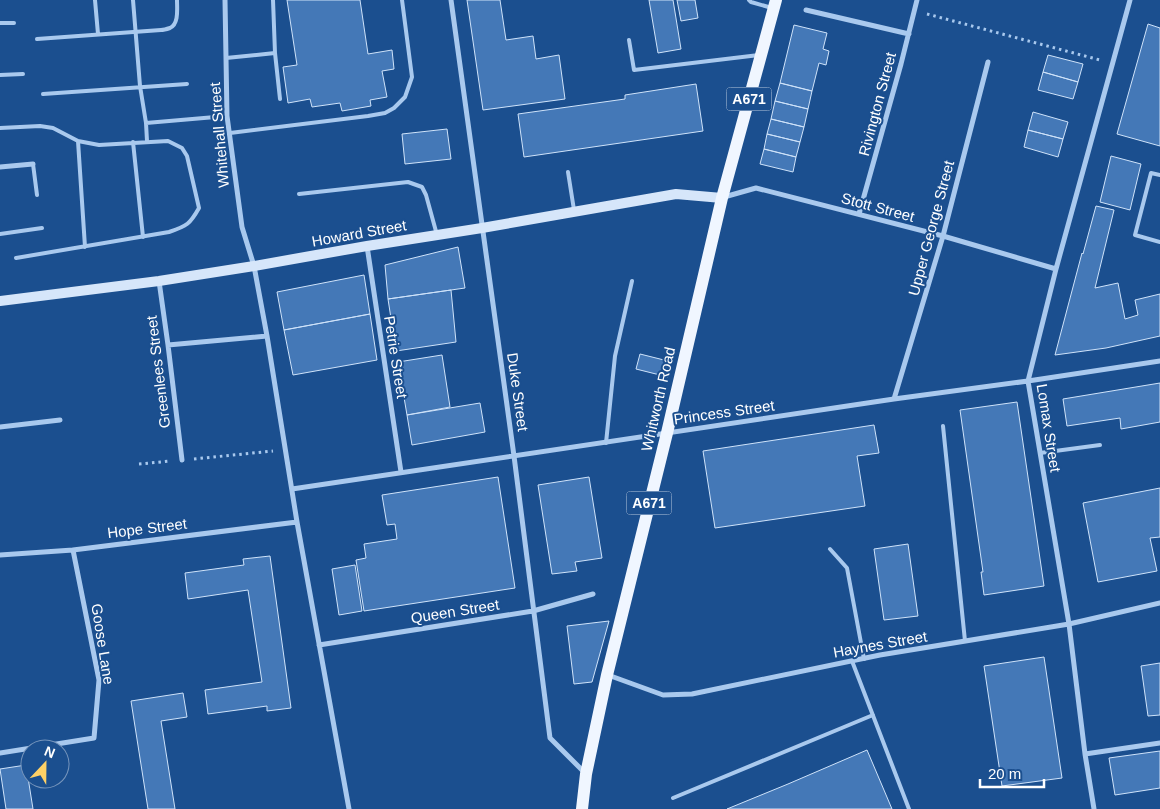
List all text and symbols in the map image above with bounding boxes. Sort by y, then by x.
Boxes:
street label: Rivington Street [855,49,899,158]
street label: Whitehall Street [206,81,232,188]
road number: A671 [726,88,772,110]
street label: Upper George Street [905,158,957,297]
street label: Stott Street [840,189,917,225]
street label: Howard Street [310,216,409,250]
street label: Greenlees Street [143,314,173,429]
street label: Petrie Street [381,314,411,400]
street label: Whitworth Road [638,345,678,453]
street label: Duke Street [504,352,532,433]
street label: Lomax Street [1034,383,1065,474]
street label: Princess Street [672,396,776,427]
road number: A671 [626,492,672,514]
street label: Hope Street [106,515,189,541]
street label: Queen Street [410,595,501,626]
street label: Goose Lane [88,602,118,686]
street label: Haynes Street [832,627,929,661]
north arrow [20,739,70,789]
text: N [42,743,58,761]
scale bar [980,756,1044,788]
text: 20 m [988,765,1021,782]

